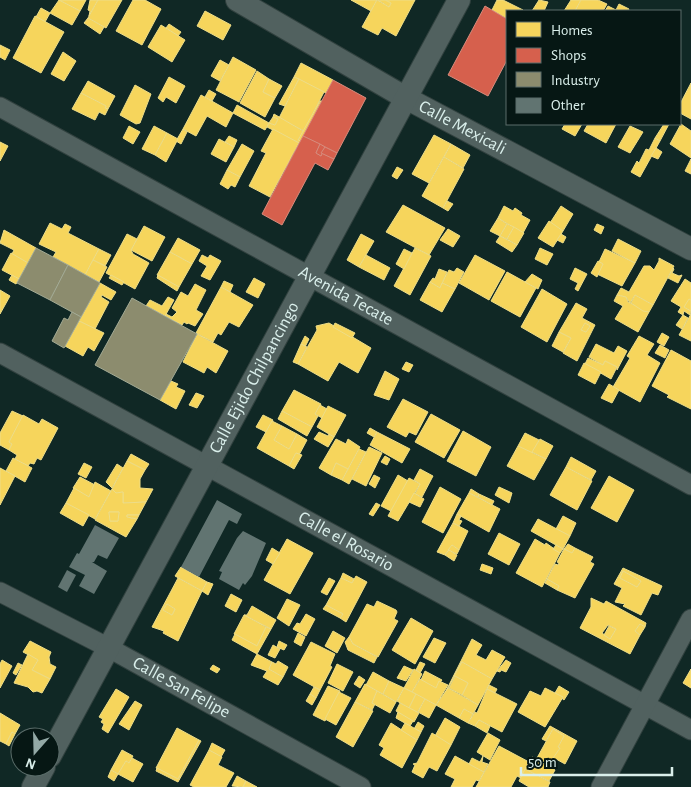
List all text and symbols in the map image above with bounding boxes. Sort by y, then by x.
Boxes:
legend [506,10,681,125]
text: Homes [551,23,593,38]
text: Shops [551,48,586,63]
text: Industry [551,73,600,88]
street label: Calle Mexicali [416,97,509,158]
text: Other [551,98,585,113]
street label: Avenida Tecate [295,263,396,329]
street label: Calle Ejido Chilpancingo [206,299,303,457]
street label: Calle el Rosario [295,508,397,575]
street label: Calle San Felipe [129,654,233,722]
north arrow [10,727,60,777]
scale bar [521,744,672,776]
text: N [24,755,38,772]
text: 50 m [528,755,557,770]

